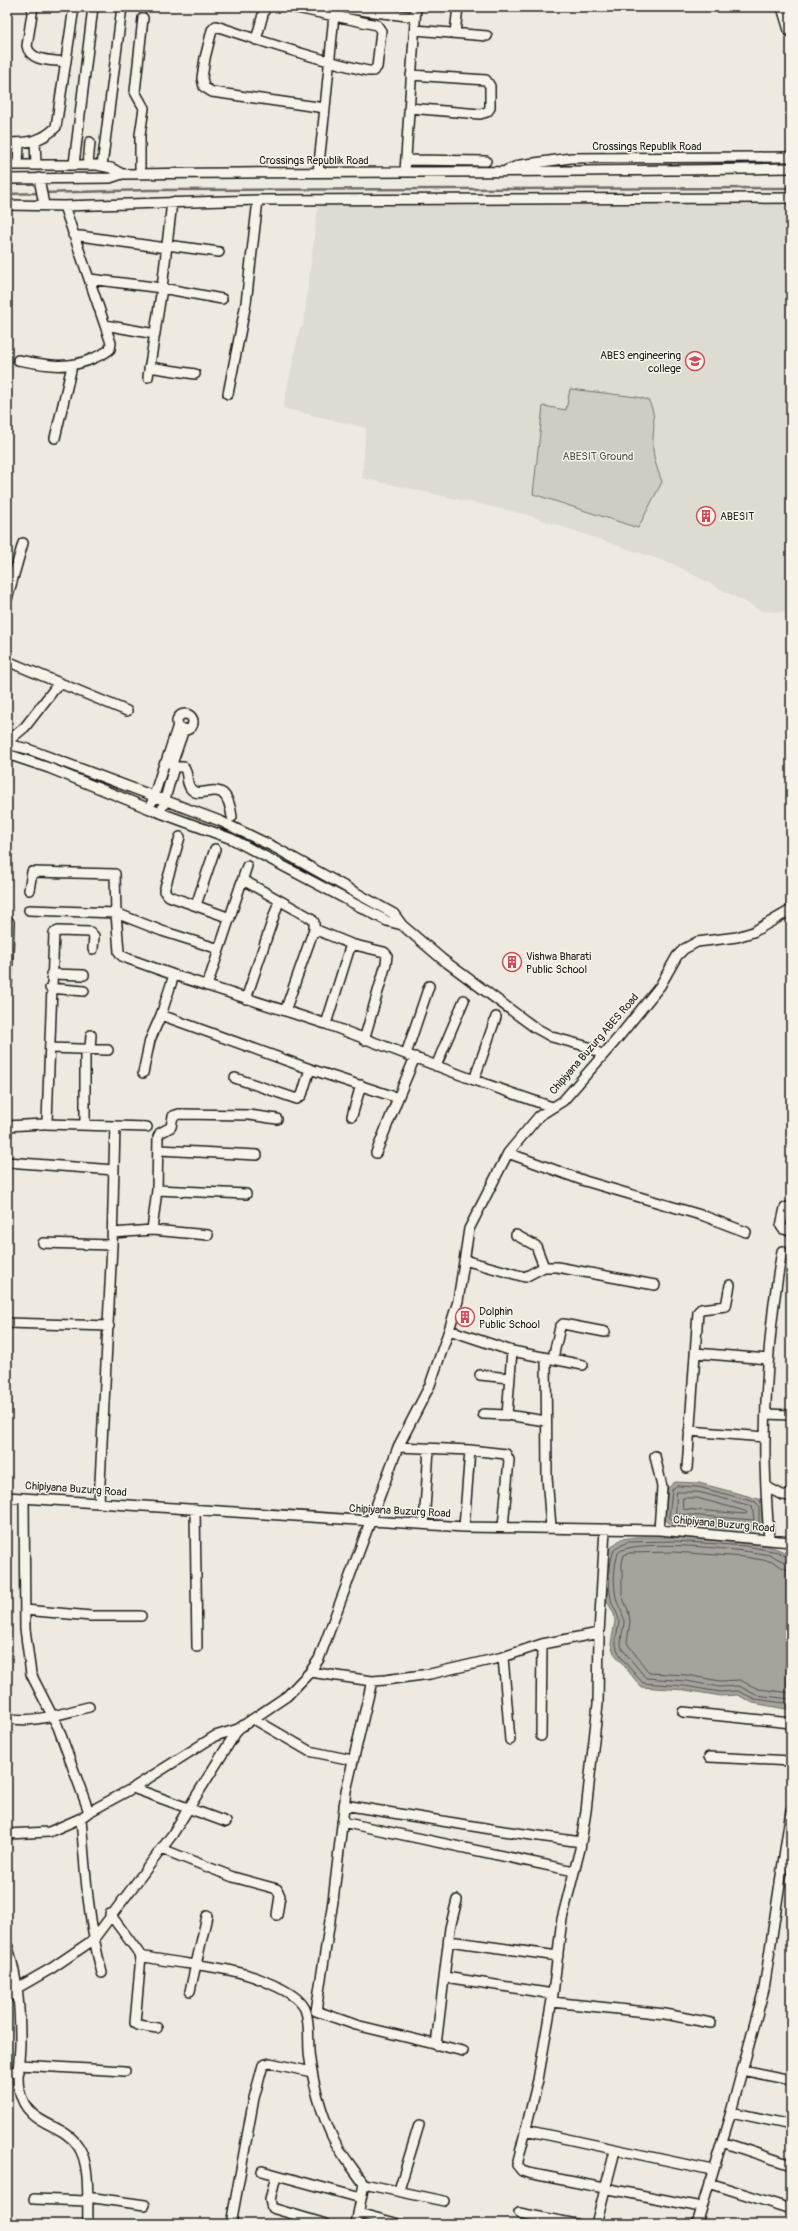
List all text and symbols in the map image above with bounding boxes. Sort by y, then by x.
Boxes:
street label: Crossings Republik Road [592,140,702,153]
street label: Crossings Republik Road [259,154,369,167]
place label: ABES engineering college [600,349,682,375]
school or university icon: ABES engineering college [684,350,706,372]
park label: ABESIT Ground [563,450,633,463]
building icon: ABESIT [695,505,717,527]
place label: ABESIT [720,510,754,523]
place label: Vishwa Bharati Public School [526,950,591,976]
building icon: Vishwa Bharati Public School [501,951,523,973]
street label: Chipiyana Buzurg ABES Road [547,991,641,1097]
place label: Dolphin Public School [479,1305,540,1331]
building icon: Dolphin Public School [454,1306,476,1328]
street label: Chipiyana Buzurg Road [25,1479,127,1499]
street label: Chipiyana Buzurg Road [349,1502,451,1520]
street label: Chipiyana Buzurg Road [673,1513,775,1535]

